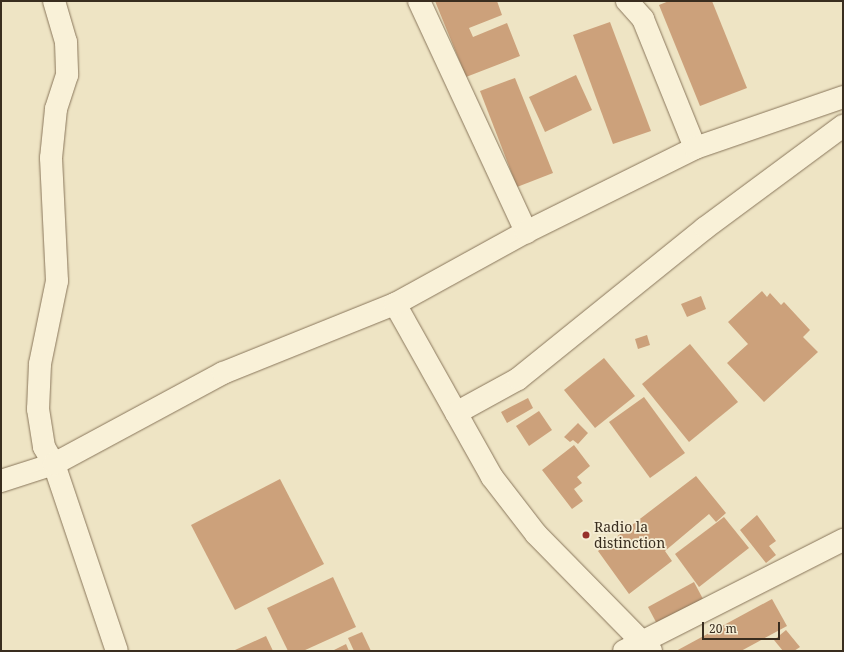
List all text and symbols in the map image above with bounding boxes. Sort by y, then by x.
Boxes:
place label: Radio la distinction [594,519,665,552]
marker: Radio la distinction [581,530,591,540]
scale bar [704,614,782,640]
text: 20 m [709,620,737,637]

